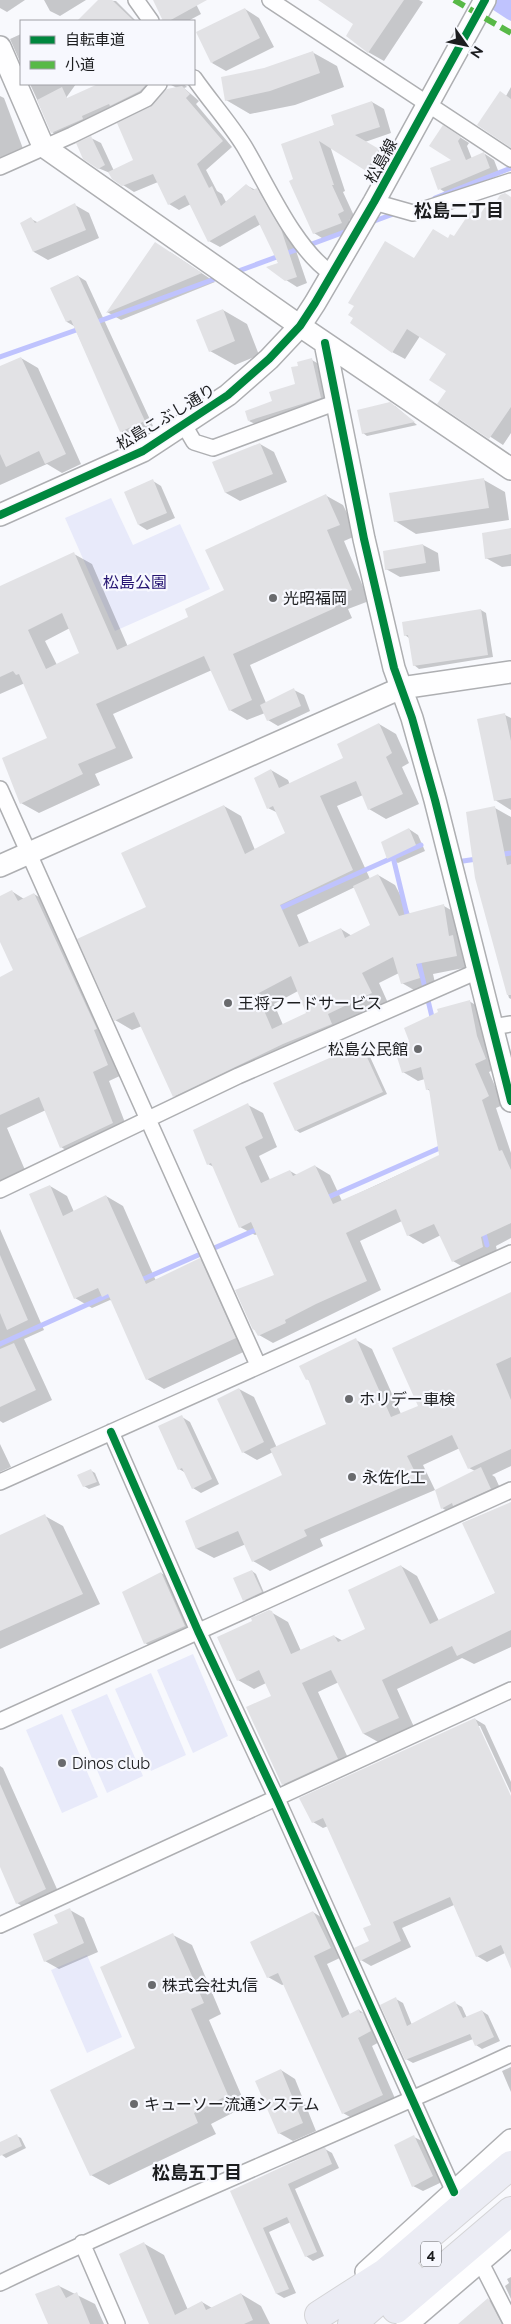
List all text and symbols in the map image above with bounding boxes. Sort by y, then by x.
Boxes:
legend [20,20,195,85]
north arrow [441,20,491,70]
text: 自転車道 [65,31,125,49]
text: N [467,43,487,61]
text: 小道 [65,56,95,74]
street label: 松島線 [361,135,401,187]
district label: 松島二丁目 [414,200,504,221]
street label: 松島こぶし通り [113,380,219,454]
park label: 松島公園 [103,573,167,592]
place label: 光昭福岡 [283,589,347,608]
marker: 光昭福岡 [267,592,279,604]
place label: 王将フードサービス [238,994,382,1013]
marker: 王将フードサービス [222,997,234,1009]
place label: 松島公民館 [328,1040,408,1059]
marker: 松島公民館 [412,1043,424,1055]
place label: ホリデー車検 [359,1390,455,1409]
marker: ホリデー車検 [343,1393,355,1405]
place label: 永佐化工 [362,1468,426,1487]
marker: 永佐化工 [346,1471,358,1483]
place label: Dinos club [72,1754,150,1773]
marker: Dinos club [56,1757,68,1769]
place label: 株式会社丸信 [162,1976,258,1995]
marker: 株式会社丸信 [146,1979,158,1991]
place label: キューソー流通システム [144,2095,320,2114]
marker: キューソー流通システム [128,2098,140,2110]
district label: 松島五丁目 [152,2162,242,2183]
road number: 4 [421,2242,441,2266]

